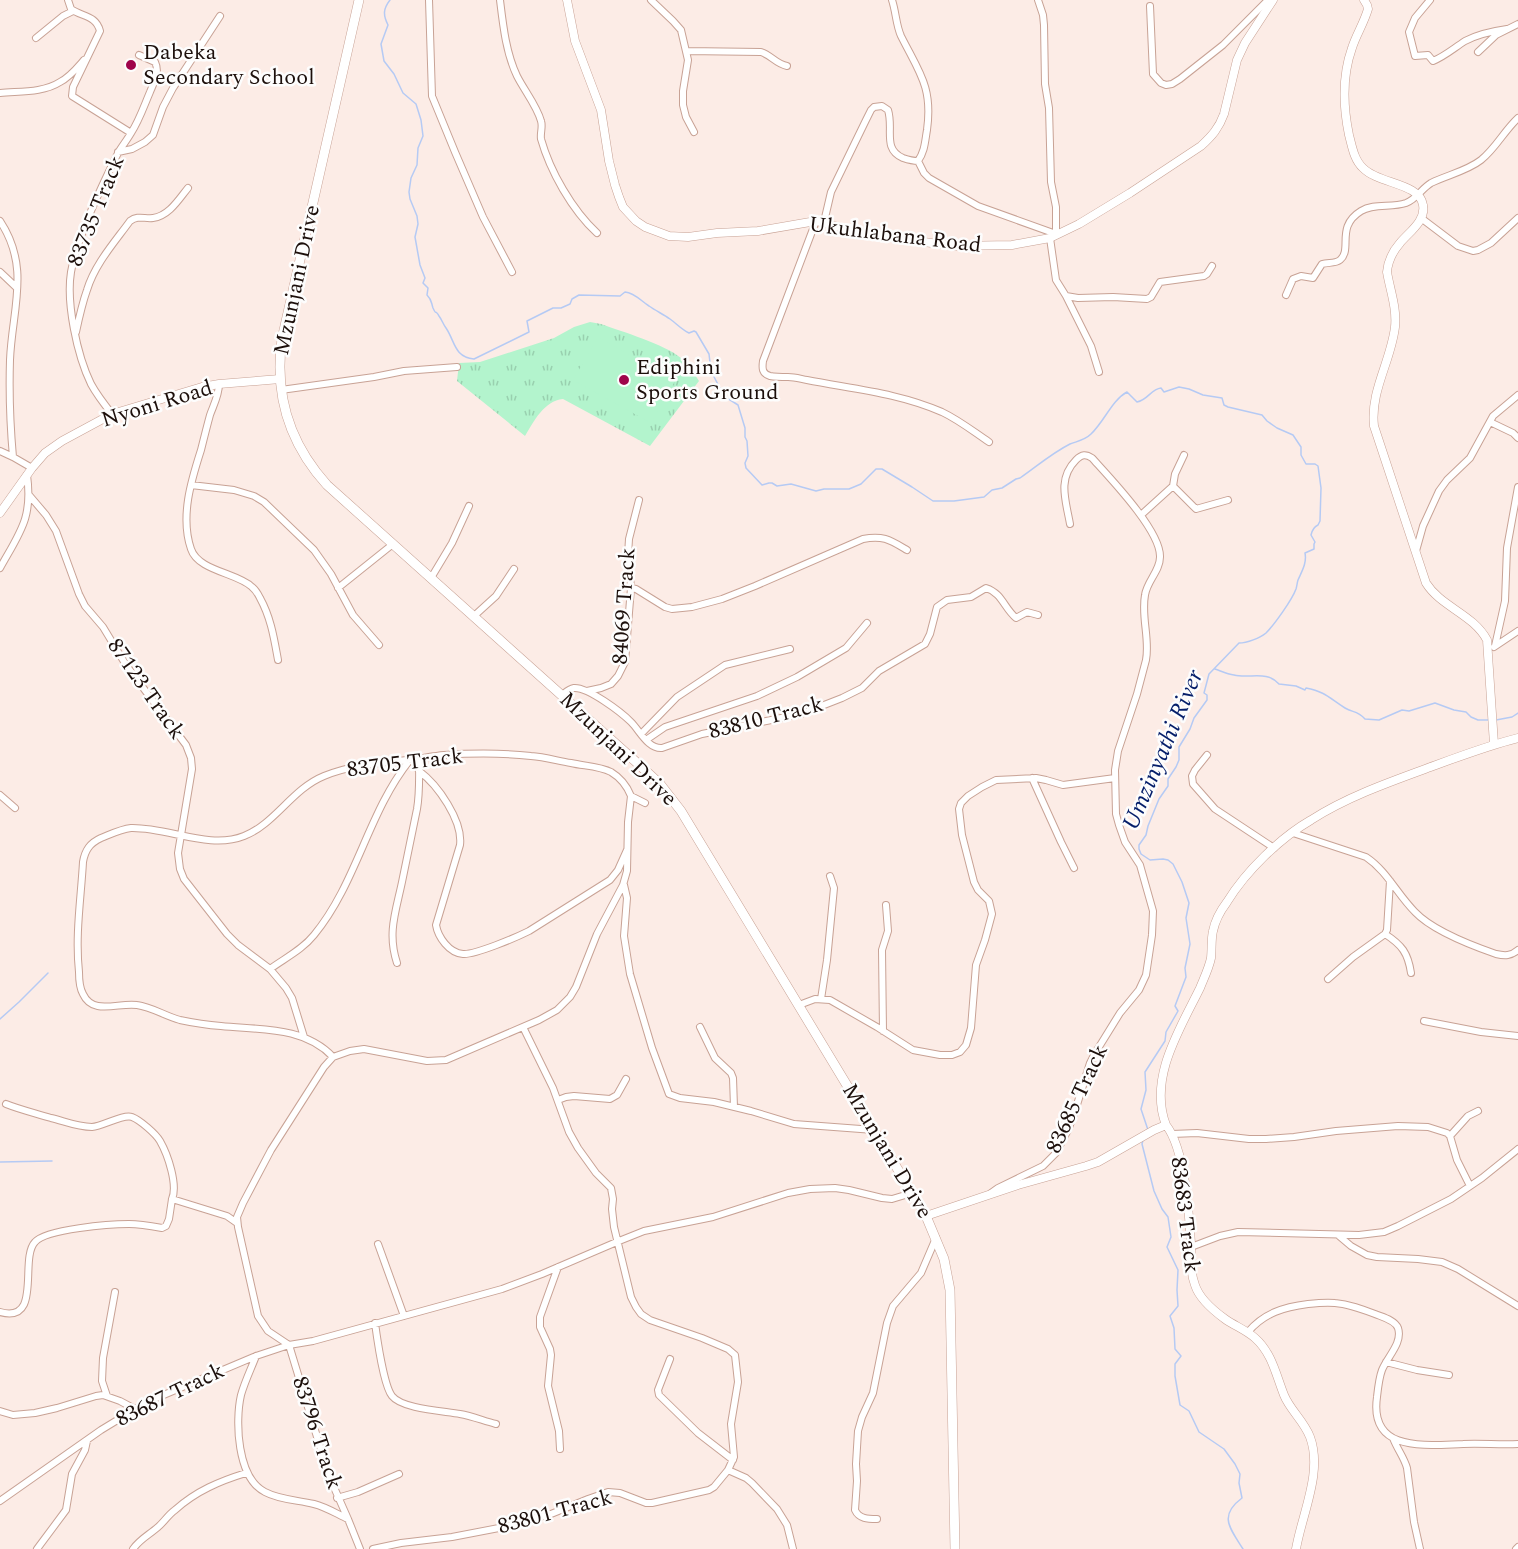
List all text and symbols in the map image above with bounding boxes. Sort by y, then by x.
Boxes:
place label: Dabeka Secondary School [143,36,315,94]
marker: Dabeka Secondary School [124,58,138,72]
street label: 83735 Track [59,150,133,272]
street label: Mzunjani Drive [265,202,329,358]
street label: Ukuhlabana Road [807,208,983,262]
place label: Ediphini Sports Ground [636,351,779,409]
street label: Nyoni Road [97,371,217,437]
marker: Ediphini Sports Ground [617,373,631,387]
street label: 84069 Track [603,546,645,666]
street label: 87123 Track [99,632,193,746]
water label: Umzinyathi River [1113,663,1213,836]
street label: Mzunjani Drive [551,684,685,814]
street label: 83810 Track [705,688,827,748]
street label: 83705 Track [345,739,465,787]
street label: 83685 Track [1037,1039,1117,1159]
street label: Mzunjani Drive [833,1077,941,1225]
street label: 83683 Track [1161,1155,1209,1275]
street label: 83687 Track [110,1354,230,1436]
street label: 83796 Track [283,1372,351,1494]
street label: 83801 Track [494,1481,616,1543]

